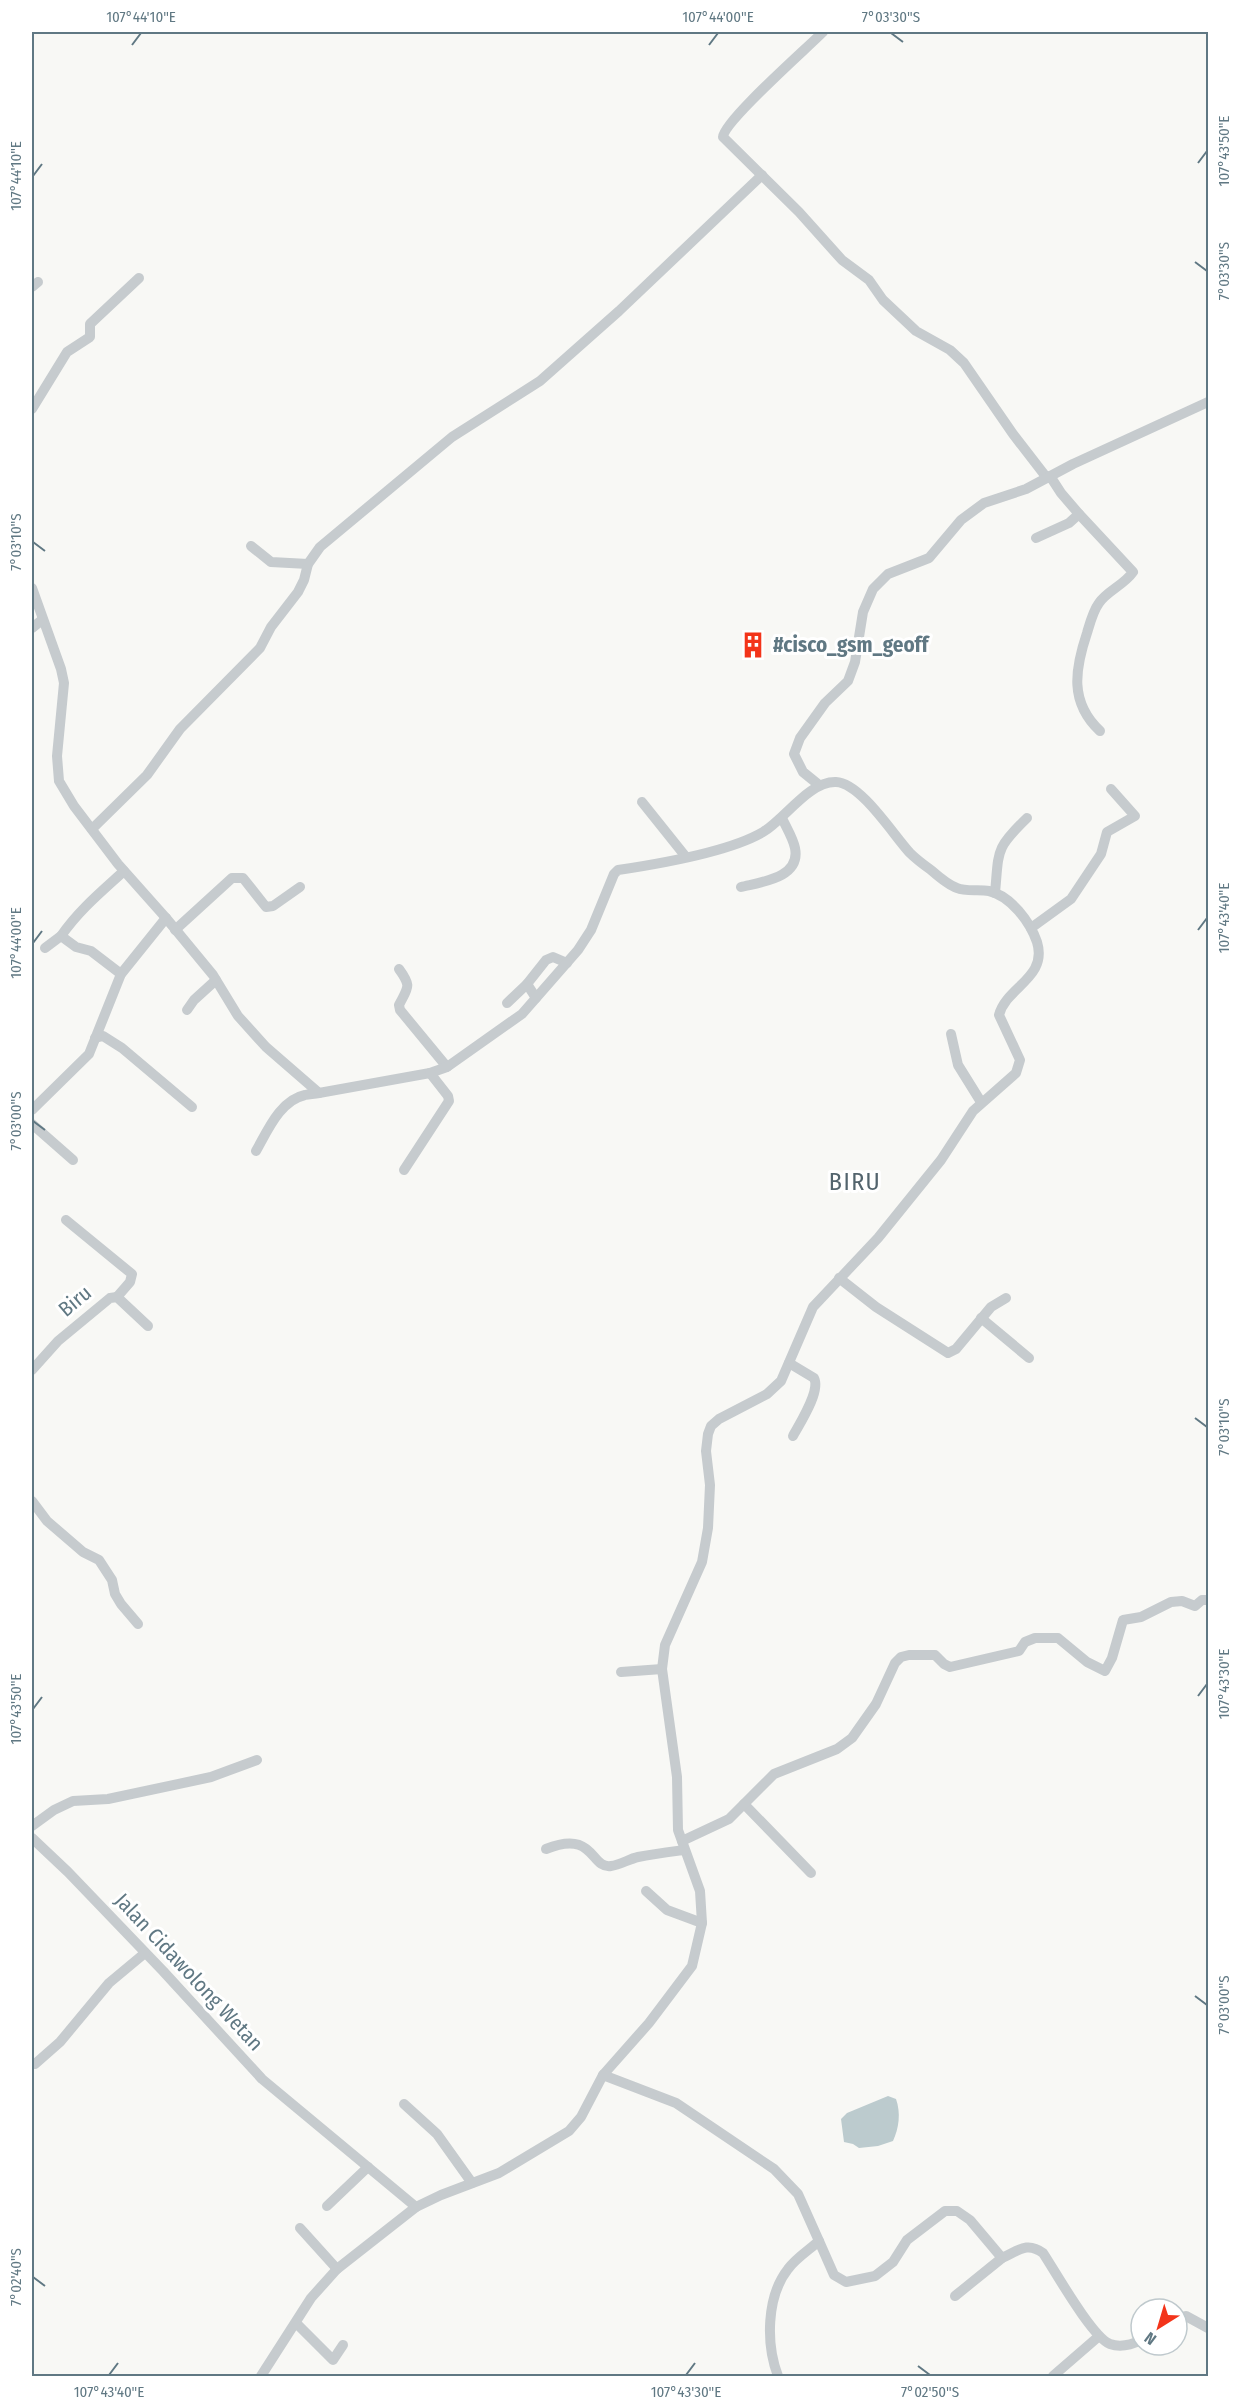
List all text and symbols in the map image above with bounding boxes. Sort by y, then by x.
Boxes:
text: 107°44'10"E [106,8,176,26]
text: 107°44'00"E [682,8,754,26]
text: 7°03'30"S [862,8,920,26]
text: 107°43'50"E [1215,116,1233,186]
text: 107°44'10"E [7,141,25,211]
text: 7°03'30"S [1215,242,1233,300]
text: 7°03'10"S [7,513,25,571]
building icon: #cisco_gsm_geoff [738,630,768,660]
place label: #cisco_gsm_geoff [773,632,931,658]
text: 107°43'40"E [1215,883,1233,953]
text: 107°44'00"E [7,907,25,979]
text: 7°03'00"S [7,1091,25,1151]
district label: BIRU [829,1168,881,1196]
street label: Biru [53,1280,97,1322]
text: 7°03'10"S [1215,1398,1233,1456]
text: 107°43'30"E [1215,1649,1233,1719]
text: 107°43'50"E [7,1674,25,1744]
street label: Jalan Cidawolong Wetan [109,1888,269,2056]
text: 7°03'00"S [1215,1975,1233,2035]
text: 7°02'40"S [7,2248,25,2306]
north arrow [1129,2297,1189,2357]
text: N [1141,2328,1160,2349]
text: 107°43'40"E [74,2383,144,2401]
text: 107°43'30"E [651,2383,721,2401]
text: 7°02'50"S [901,2383,959,2401]

